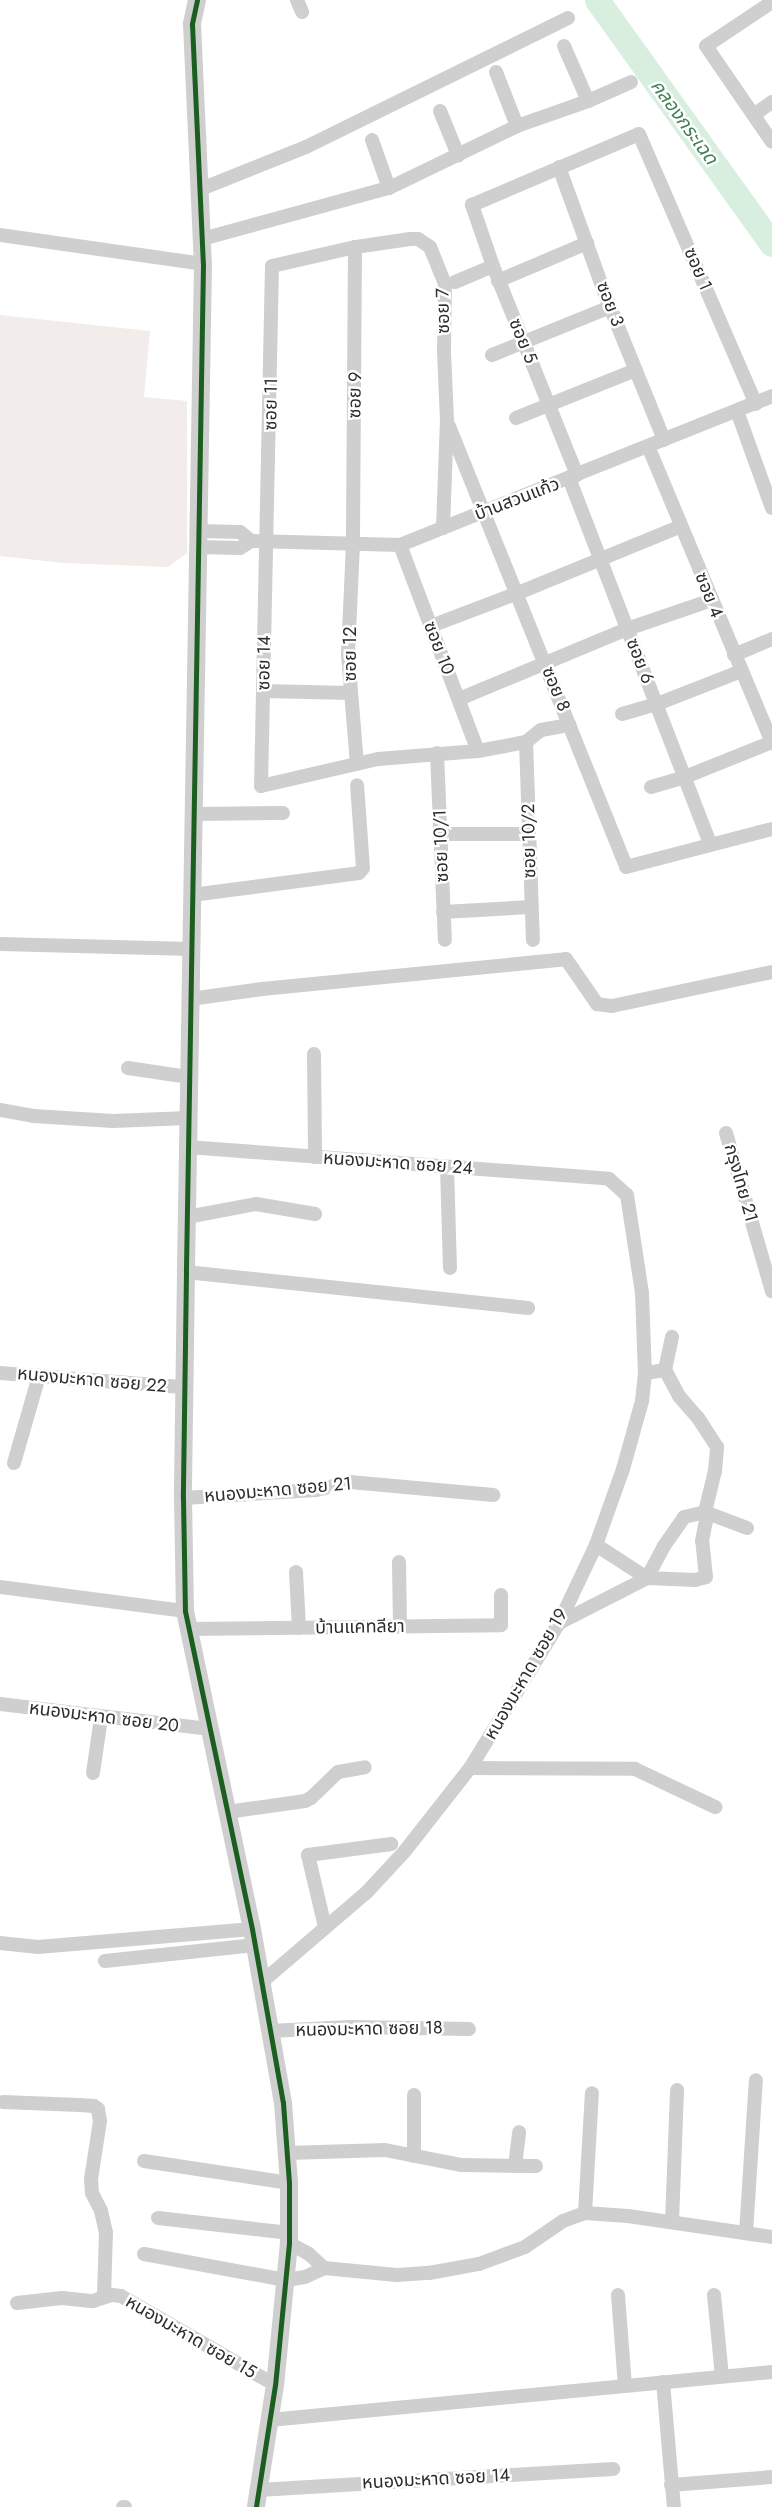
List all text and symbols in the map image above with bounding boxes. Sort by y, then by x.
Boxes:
water label: คลองกระเฉด [646,75,722,169]
street label: ซอย 1 [679,244,717,294]
street label: ซอย 3 [592,279,628,329]
street label: ซอย 7 [432,288,454,334]
street label: ซอย 5 [504,315,542,367]
street label: ซอย 9 [344,371,366,419]
street label: ซอย 11 [260,377,282,431]
street label: บ้านสวนแก้ว [471,473,563,525]
street label: ซอย 4 [690,569,728,621]
street label: ซอย 10 [419,618,459,678]
street label: ซอย 12 [339,627,361,681]
street label: ซอย 14 [253,635,275,691]
street label: ซอย 6 [622,635,658,687]
street label: ซอย 8 [537,664,575,714]
street label: ซอย 10/2 [518,803,540,879]
street label: ซอย 10/1 [429,809,453,883]
street label: กรุงไทย 21 [720,1142,762,1224]
street label: หนองมะหาด ซอย 24 [322,1147,474,1179]
street label: หนองมะหาด ซอย 22 [16,1363,168,1397]
street label: หนองมะหาด ซอย 21 [203,1473,353,1507]
street label: หนองมะหาด ซอย 19 [480,1605,572,1743]
street label: บ้านแคทลียา [315,1615,405,1639]
street label: หนองมะหาด ซอย 20 [28,1697,180,1737]
street label: หนองมะหาด ซอย 18 [295,2017,443,2041]
street label: หนองมะหาด ซอย 15 [122,2291,260,2383]
street label: หนองมะหาด ซอย 14 [361,2464,511,2494]

